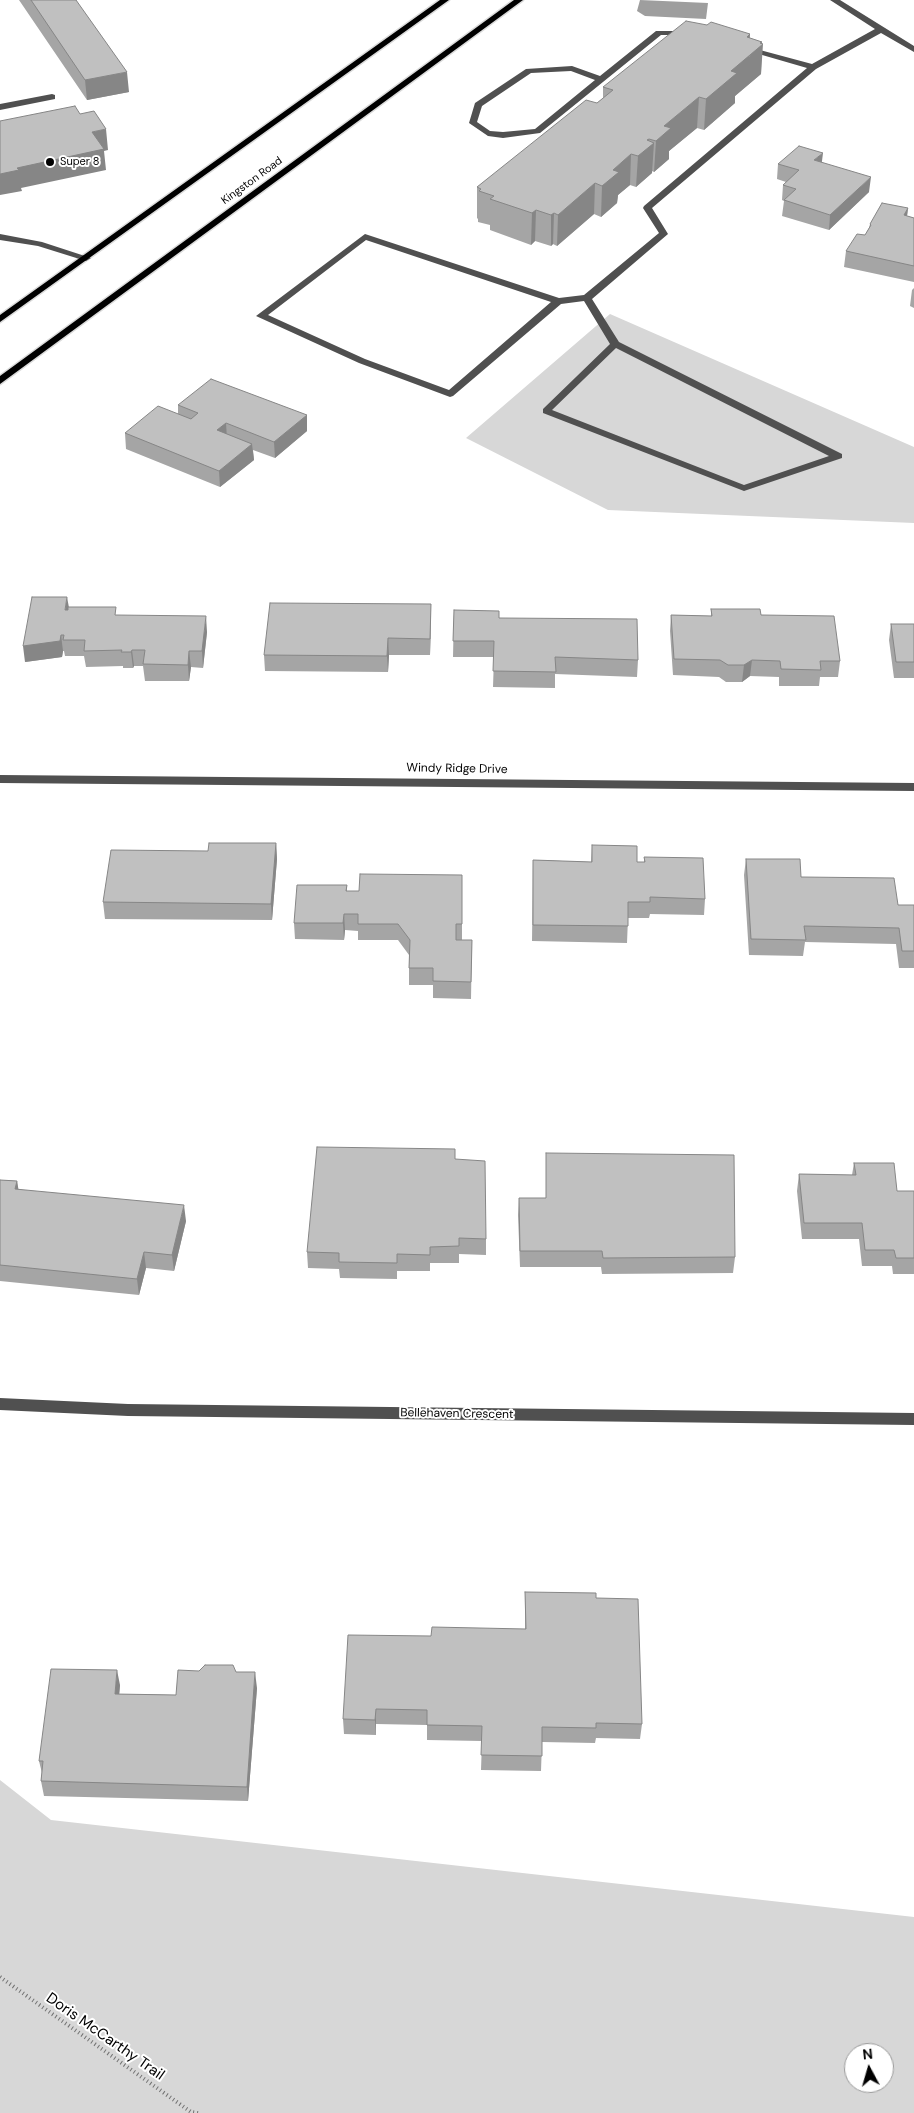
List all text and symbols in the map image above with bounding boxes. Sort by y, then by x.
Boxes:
street label: Kingston Road [219,154,285,208]
place label: Super 8 [60,155,100,169]
marker: Super 8 [44,156,56,168]
street label: Windy Ridge Drive [406,761,508,777]
street label: Bellehaven Crescent [400,1406,514,1422]
street label: Doris McCarthy Trail [42,1989,168,2085]
north arrow [844,2043,894,2093]
text: N [862,2045,874,2064]

